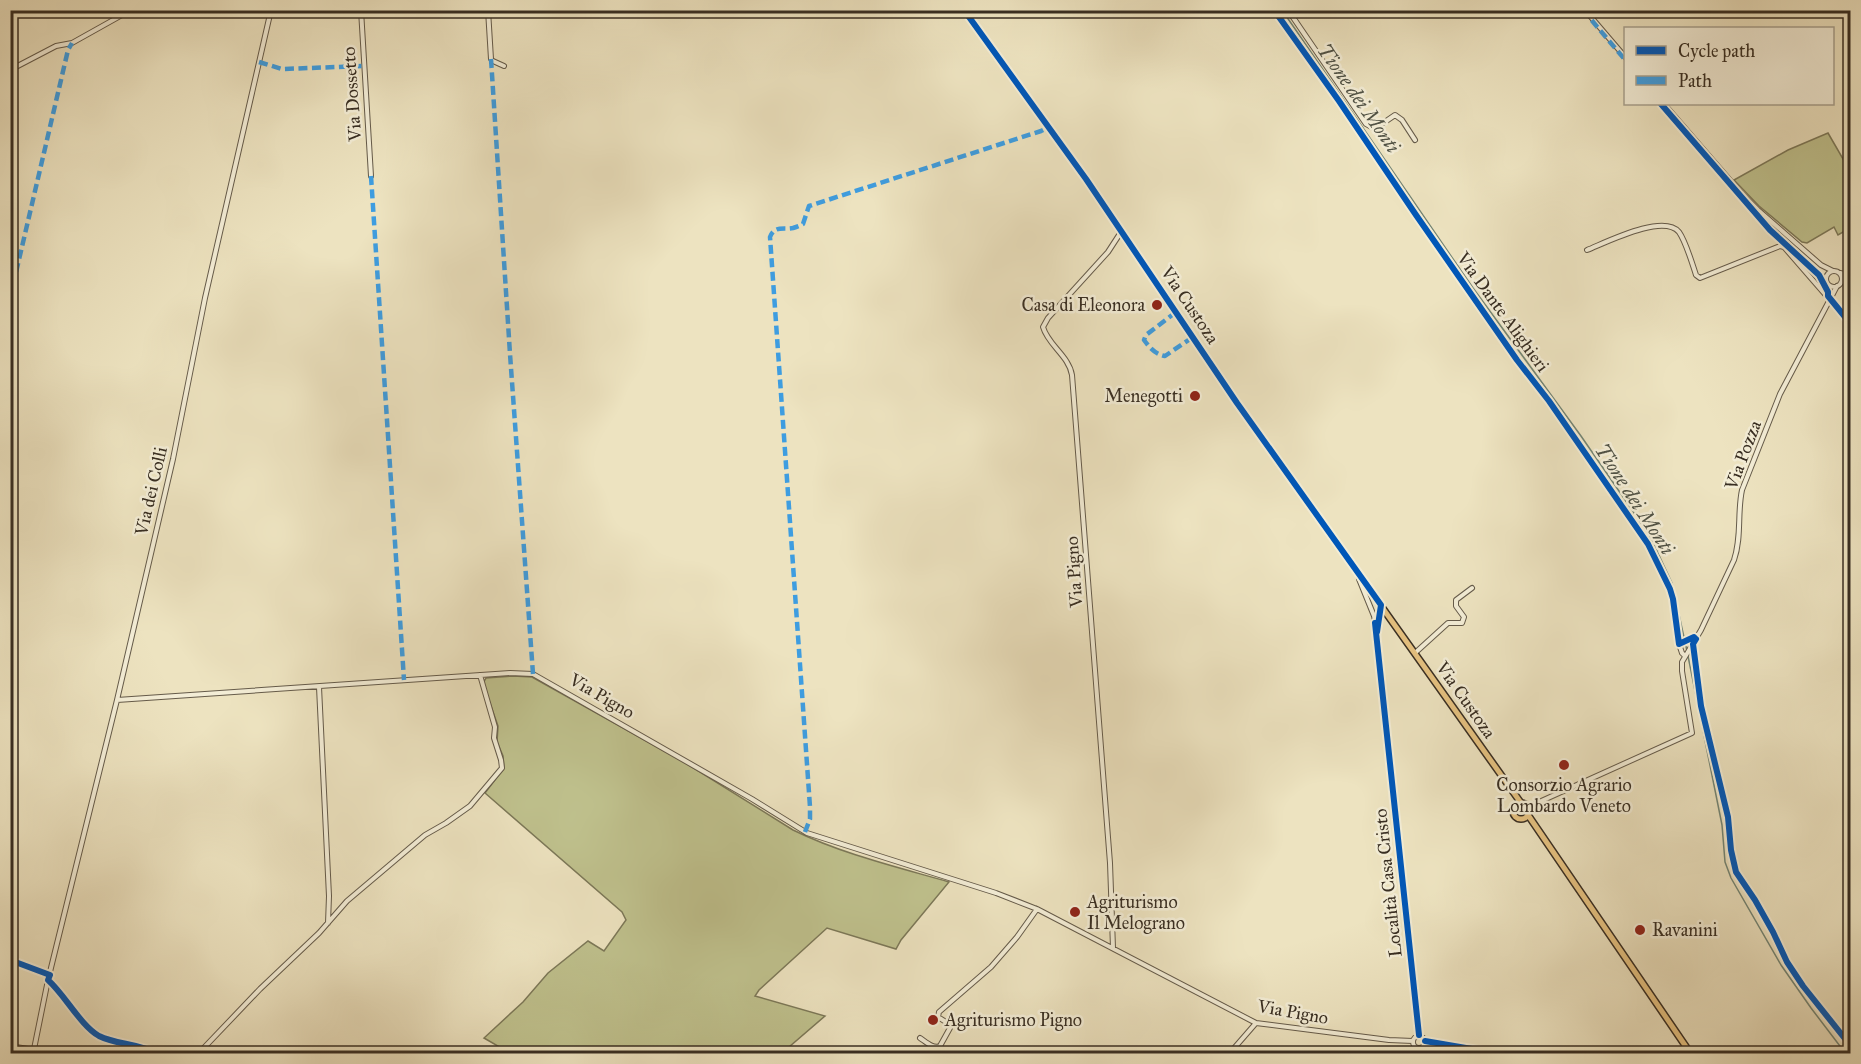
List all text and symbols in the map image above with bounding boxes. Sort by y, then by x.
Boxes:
legend [1624,27,1834,105]
water label: Tione dei Monti [1312,39,1406,157]
text: Cycle path [1678,40,1755,62]
street label: Via Dossetto [338,46,366,143]
text: Path [1678,70,1712,92]
street label: Via Dante Alighieri [1451,247,1554,377]
street label: Via Custoza [1155,261,1224,348]
place label: Casa di Eleonora [1022,294,1145,316]
marker: Casa di Eleonora [1150,298,1164,312]
place label: Menegotti [1105,385,1183,408]
marker: Menegotti [1188,389,1202,403]
street label: Via Pozza [1719,417,1766,494]
water label: Tione dei Monti [1590,439,1680,559]
street label: Via dei Colli [130,444,172,538]
street label: Via Pigno [1061,535,1089,609]
street label: Via Custoza [1431,656,1501,743]
street label: Via Pigno [564,668,638,724]
marker: Consorzio Agrario Lombardo Veneto [1557,758,1571,772]
place label: Consorzio Agrario Lombardo Veneto [1496,774,1632,817]
street label: Località Casa Cristo [1369,808,1407,958]
place label: Agriturismo Il Melograno [1086,891,1185,935]
marker: Agriturismo Il Melograno [1068,905,1082,919]
place label: Ravanini [1652,919,1718,941]
marker: Ravanini [1633,923,1647,937]
street label: Via Pigno [1255,995,1330,1030]
place label: Agriturismo Pigno [944,1009,1082,1032]
marker: Agriturismo Pigno [926,1013,940,1027]

